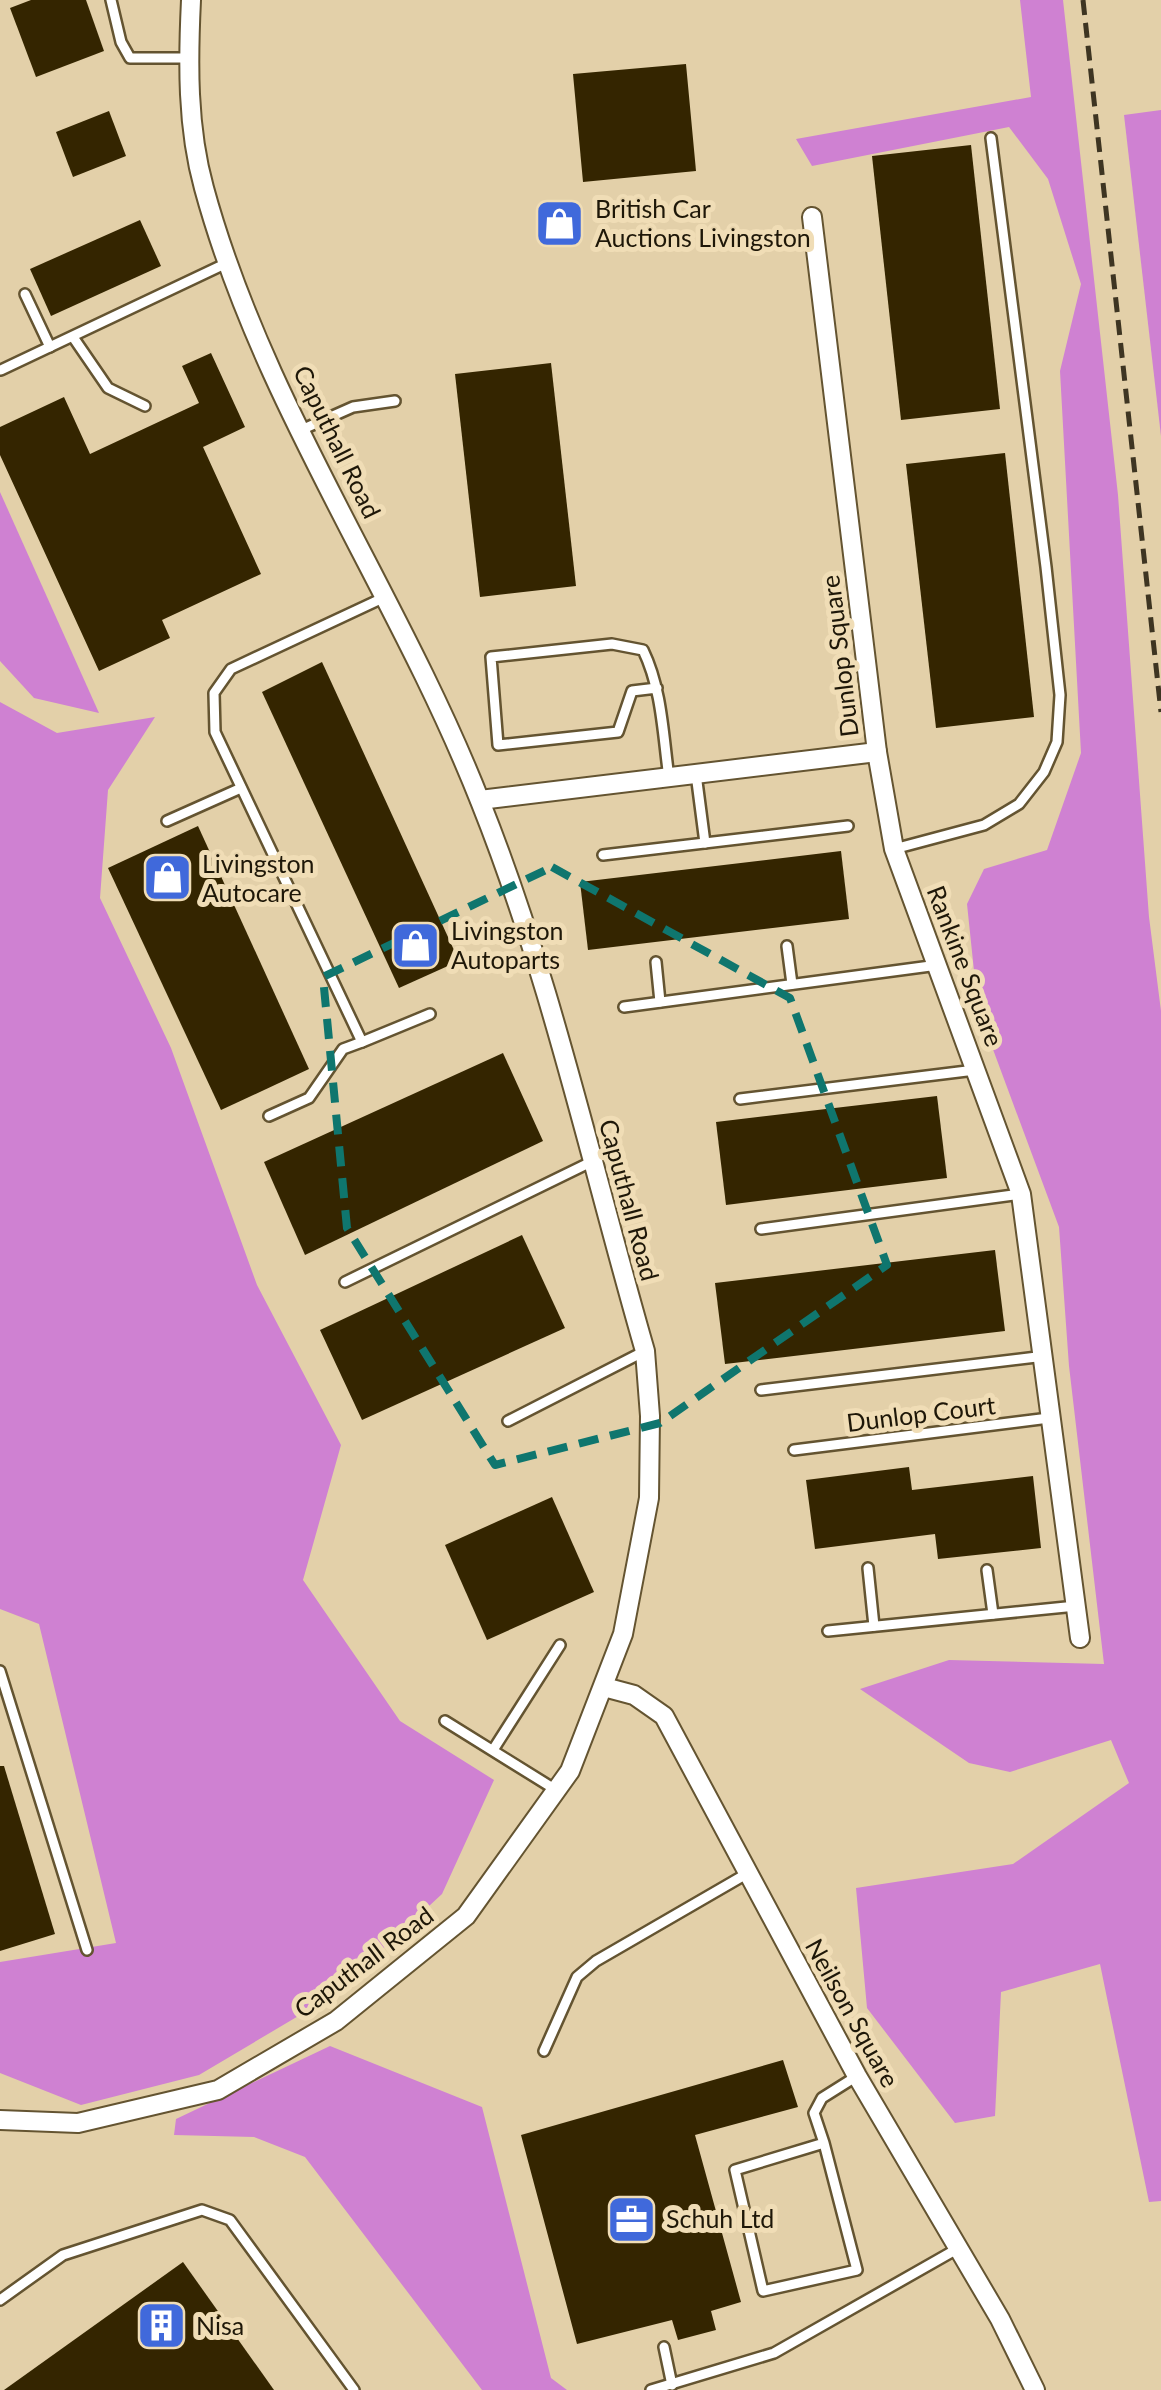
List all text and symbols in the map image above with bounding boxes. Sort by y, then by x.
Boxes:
place label: British Car Auctions Livingston [595,193,811,252]
shop icon: British Car Auctions Livingston [534,197,586,249]
street label: Caputhall Road [288,360,388,523]
street label: Dunlop Square [814,573,864,739]
place label: Livingston Autocare [202,848,315,907]
shop icon: Livingston Autocare [141,852,193,904]
street label: Rankine Square [922,881,1010,1050]
place label: Livingston Autoparts [451,915,564,974]
shop icon: Livingston Autoparts [390,919,442,971]
street label: Caputhall Road [594,1116,666,1284]
street label: Dunlop Court [845,1389,997,1437]
street label: Caputhall Road [288,1899,439,2023]
street label: Neilson Square [800,1933,906,2092]
office icon: Schuh Ltd [605,2193,657,2245]
place label: Schuh Ltd [666,2203,774,2233]
building icon: Nisa [135,2300,187,2352]
place label: Nisa [196,2310,244,2340]

